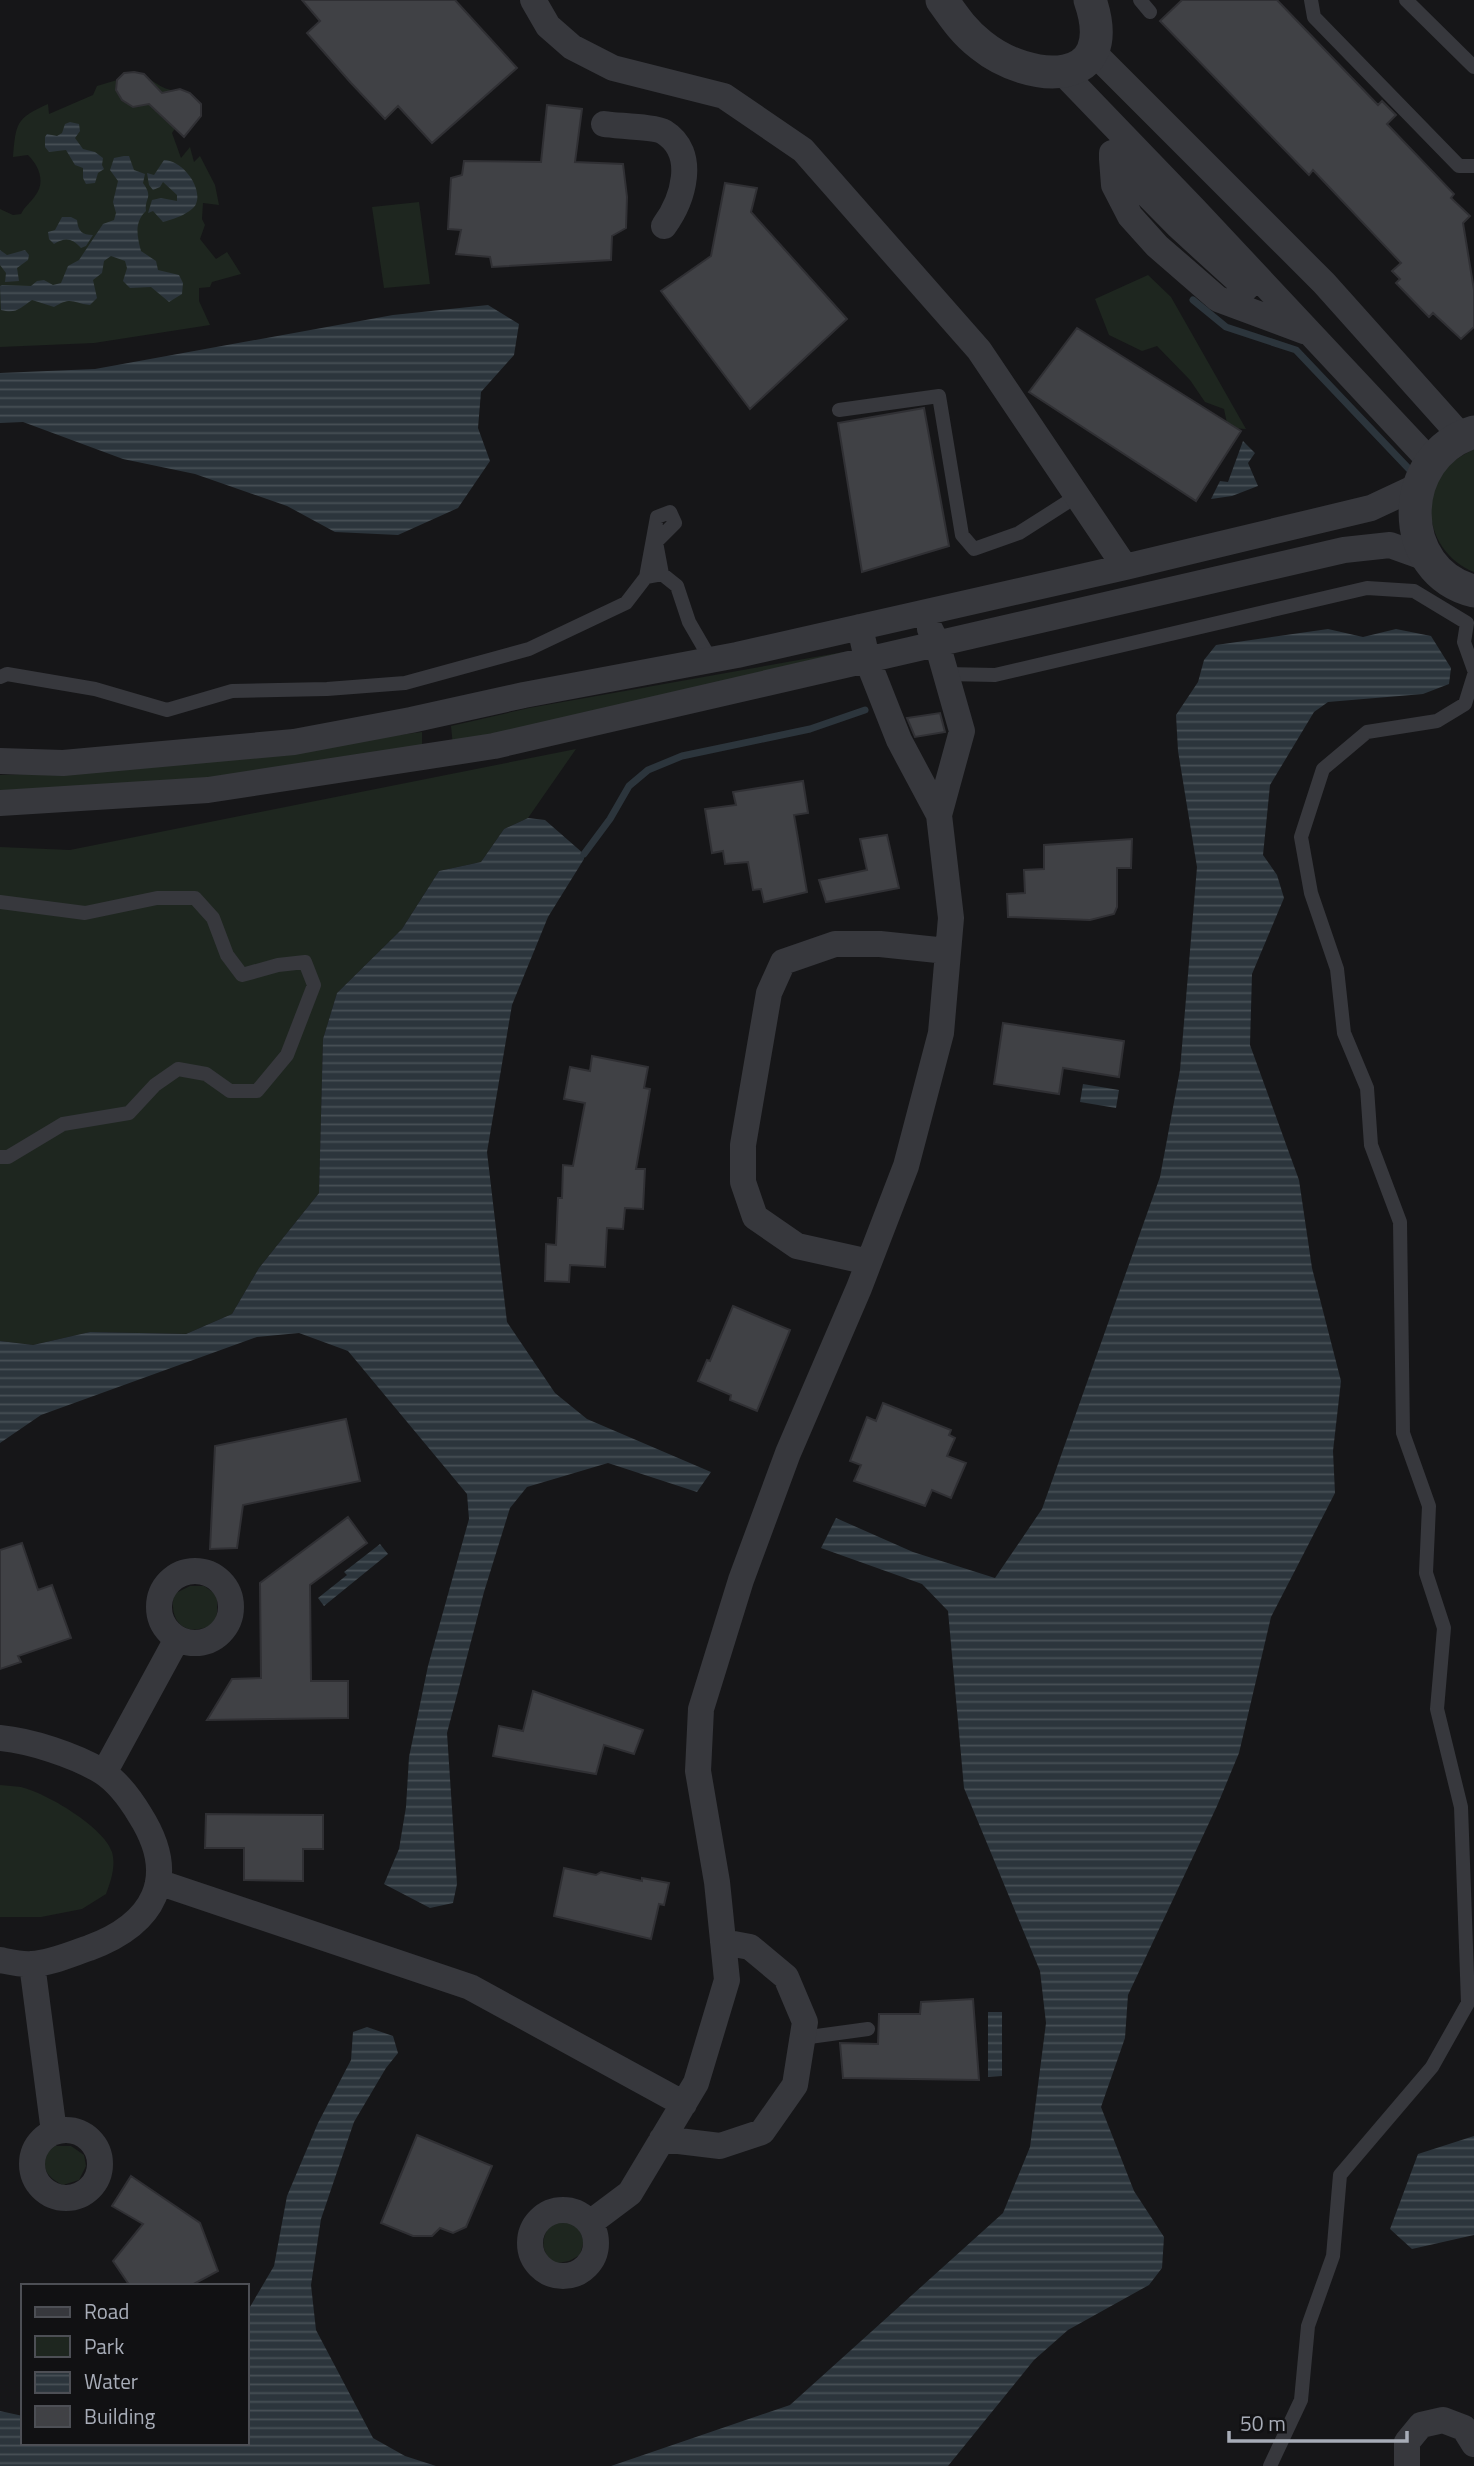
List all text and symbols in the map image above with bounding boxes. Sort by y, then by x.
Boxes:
legend [21,2284,248,2445]
text: Road [84,2295,129,2327]
text: Park [84,2330,124,2362]
text: Water [84,2365,138,2397]
text: Building [84,2400,156,2432]
scale bar [1229,2400,1408,2444]
text: 50 m [1240,2407,1286,2439]

